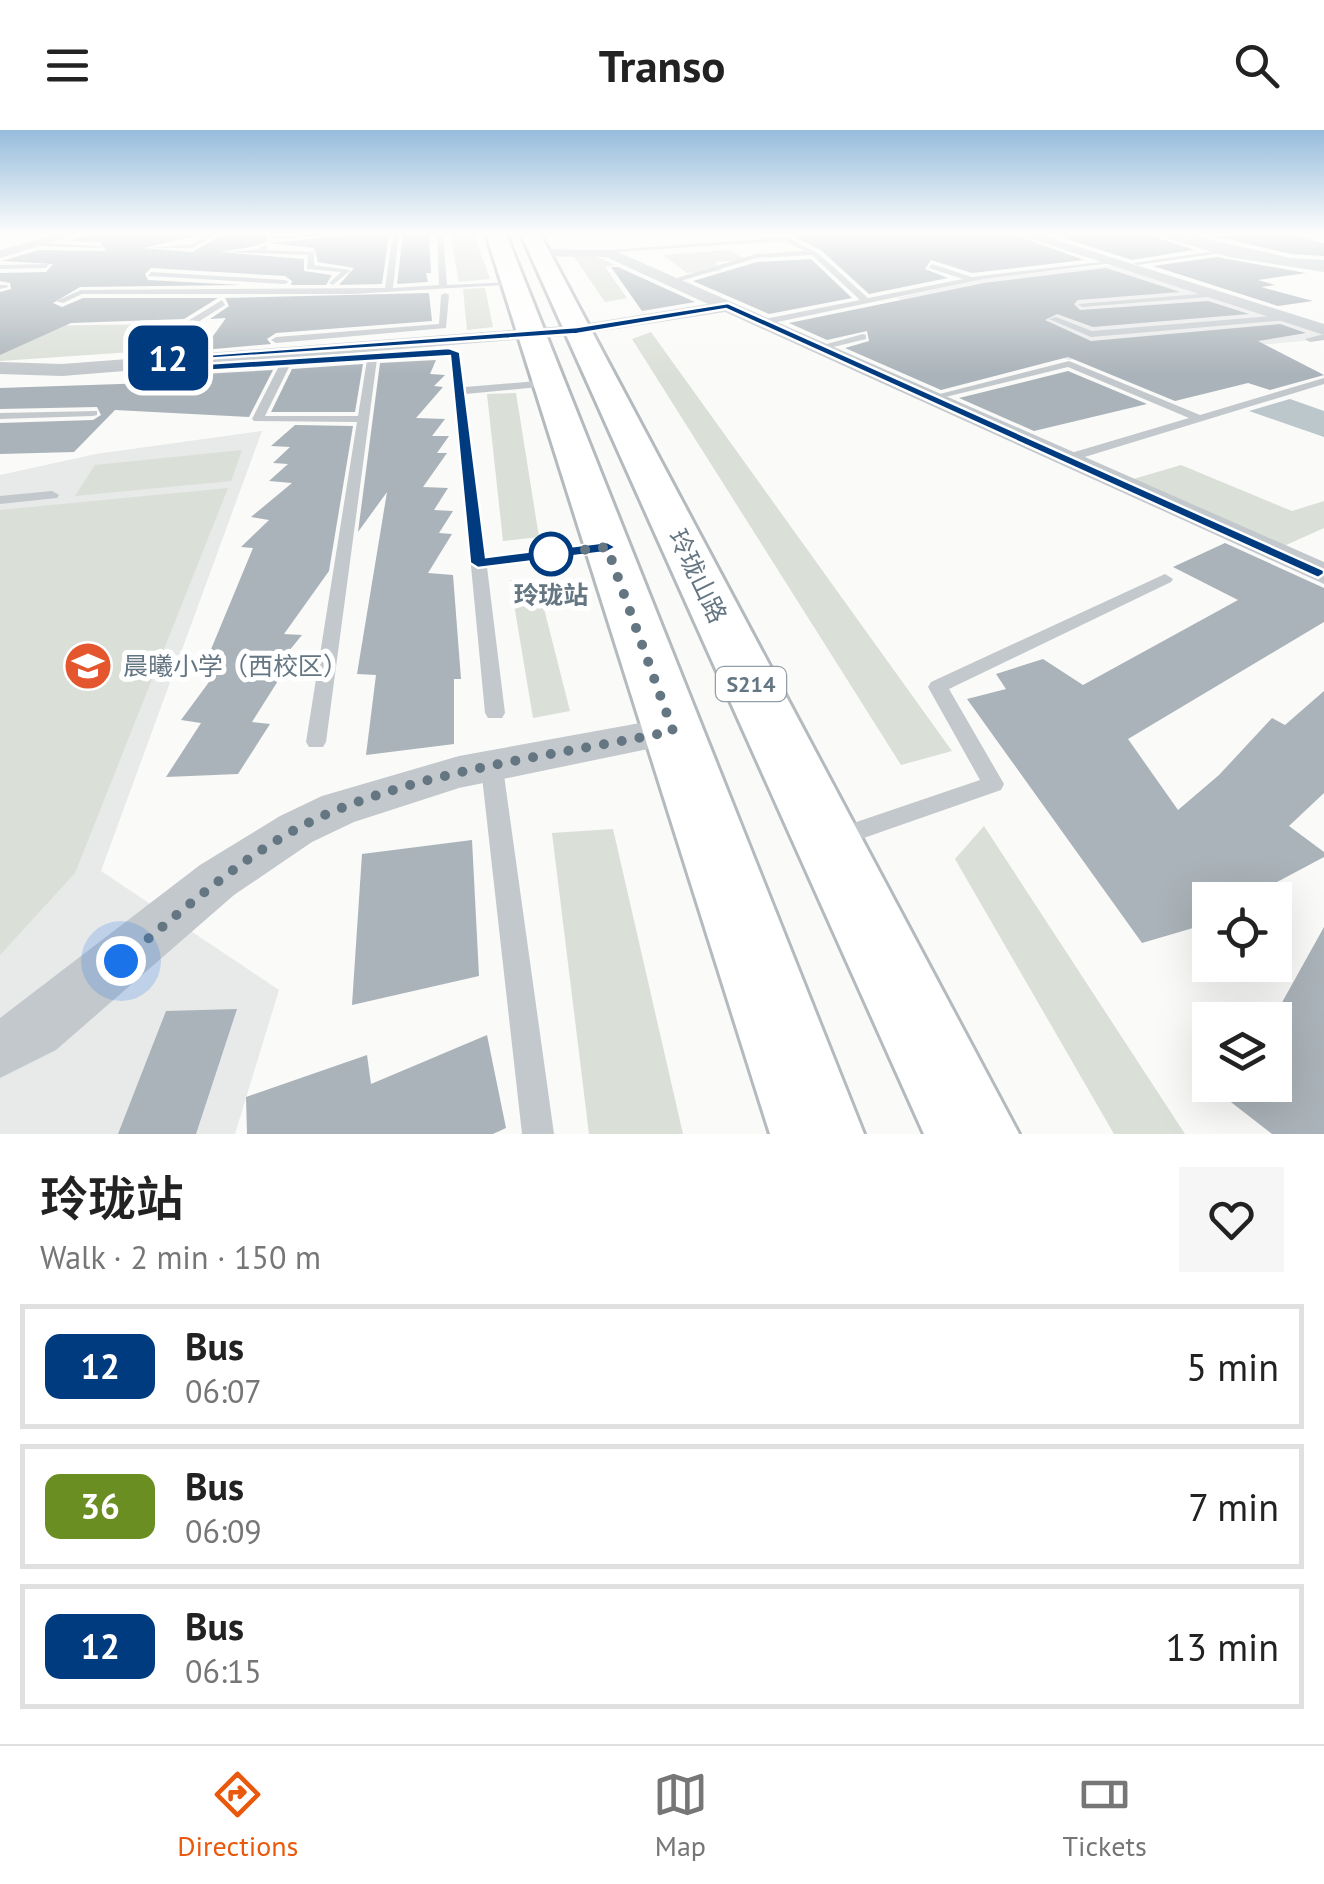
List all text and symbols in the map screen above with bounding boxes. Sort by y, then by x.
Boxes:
text: Transo [599,36,725,94]
icon: menu [40,38,95,93]
icon: search [1229,38,1284,93]
line badge: 12 [123,326,213,390]
text: 12 [148,335,188,381]
street label: 玲珑山路 [662,524,734,628]
marker: 玲珑站 [530,533,572,575]
place label: 玲珑站 [513,579,589,611]
school or university icon: 晨曦小学（西校区） [62,640,114,692]
place label: 晨曦小学（西校区） [123,650,348,682]
road number: S214 [716,667,786,701]
map controls [1192,882,1292,1102]
button: locate [1192,882,1292,982]
your location [96,936,146,986]
button: layers [1192,1002,1292,1102]
text: 玲珑站 [40,1167,184,1229]
button: heart [1179,1167,1284,1272]
text: Walk · 2 min · 150 m [40,1236,321,1278]
text: Bus [185,1321,244,1370]
text: 5 min [1186,1342,1279,1391]
text: 12 [80,1343,120,1389]
text: 06:07 [185,1370,262,1412]
text: Bus [185,1461,244,1510]
text: 7 min [1188,1482,1279,1531]
text: 36 [80,1483,120,1529]
text: 06:09 [185,1510,262,1552]
text: Bus [185,1601,244,1650]
text: 13 min [1166,1622,1279,1671]
text: 12 [80,1623,120,1669]
text: 06:15 [185,1650,262,1692]
tab: Directions [177,1767,298,1864]
tab: Map [653,1767,708,1864]
tab: Tickets [1062,1767,1147,1864]

